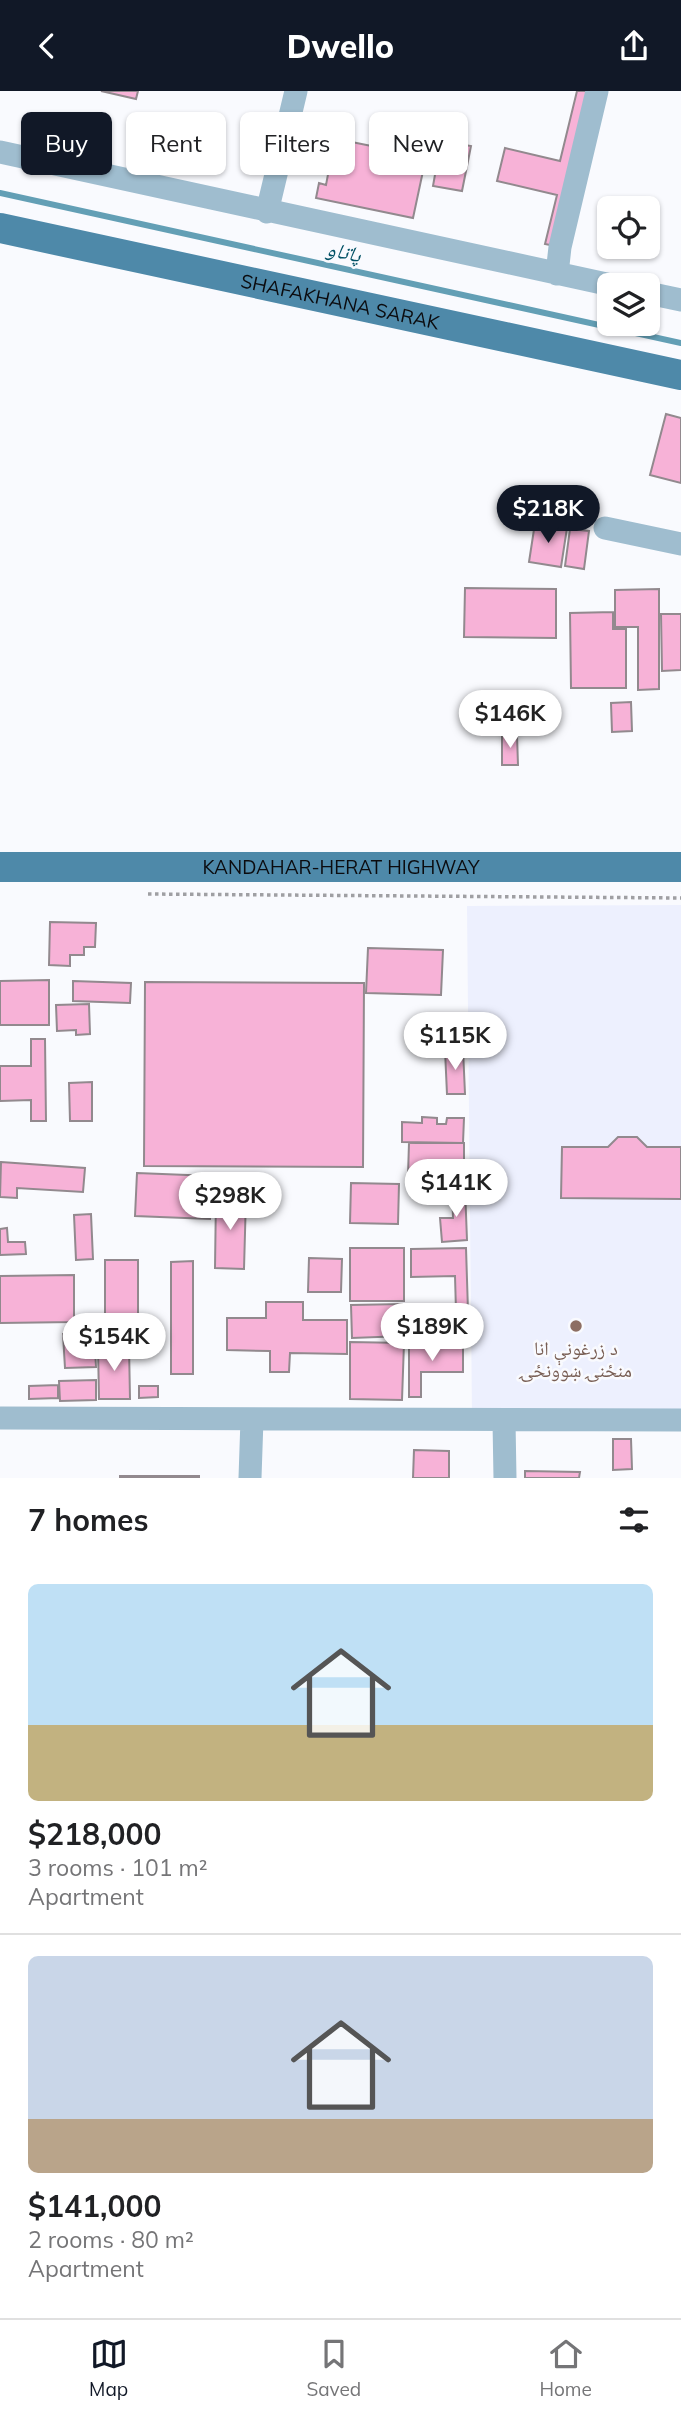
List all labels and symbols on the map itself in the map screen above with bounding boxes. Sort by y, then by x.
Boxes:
water label: پاتاو [323,234,365,268]
street label: SHAFAKHANA SARAK [239,268,443,335]
pin: $218K [499,485,597,545]
pin: $146K [461,691,559,750]
street label: KANDAHAR-HERAT HIGHWAY [202,855,480,879]
pin: $115K [406,1013,504,1072]
pin: $141K [407,1159,505,1219]
pin: $298K [181,1173,279,1232]
pin: $189K [383,1303,481,1363]
pin: $154K [65,1313,163,1373]
marker: د زرغونې انا منځنۍ ښوونځۍ [568,1318,584,1334]
place label: د زرغونې انا منځنۍ ښوونځۍ [519,1336,632,1382]

